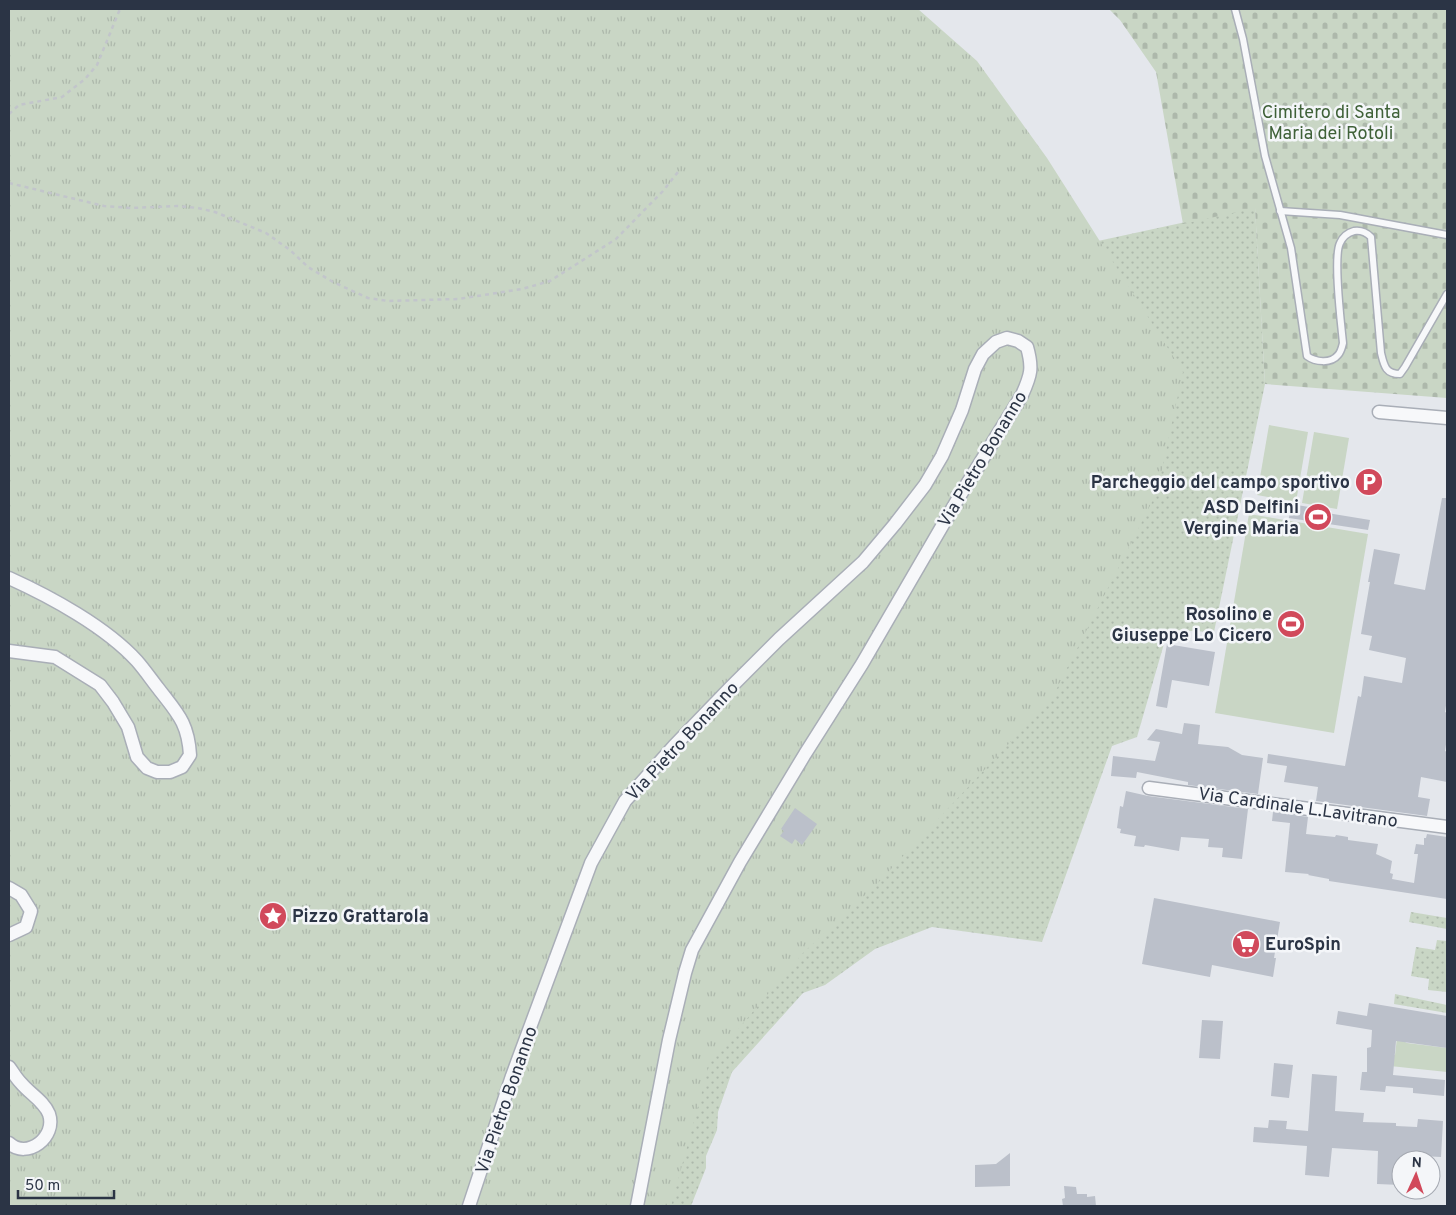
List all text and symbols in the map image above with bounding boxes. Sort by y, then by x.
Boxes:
park label: Cimitero di Santa Maria dei Rotoli [1262,102,1400,146]
street label: Via Pietro Bonanno [934,387,1033,532]
parking icon: Parcheggio del campo sportivo [1354,467,1384,497]
place label: Parcheggio del campo sportivo [1091,472,1350,495]
place label: ASD Delfini Vergine Maria [1183,497,1299,541]
sports icon: ASD Delfini Vergine Maria [1303,502,1333,532]
place label: Rosolino e Giuseppe Lo Cicero [1111,604,1272,648]
sports icon: Rosolino e Giuseppe Lo Cicero [1276,609,1306,639]
street label: Via Pietro Bonanno [622,678,744,807]
street label: Via Cardinale L.Lavitrano [1196,783,1399,834]
place icon: Pizzo Grattarola [258,901,288,931]
place label: Pizzo Grattarola [292,906,429,929]
supermarket icon: EuroSpin [1231,929,1261,959]
place label: EuroSpin [1265,934,1341,957]
street label: Via Pietro Bonanno [471,1023,544,1178]
north arrow [1391,1150,1441,1200]
text: N [1411,1155,1422,1172]
scale bar [18,1168,114,1200]
text: 50 m [25,1177,60,1196]

